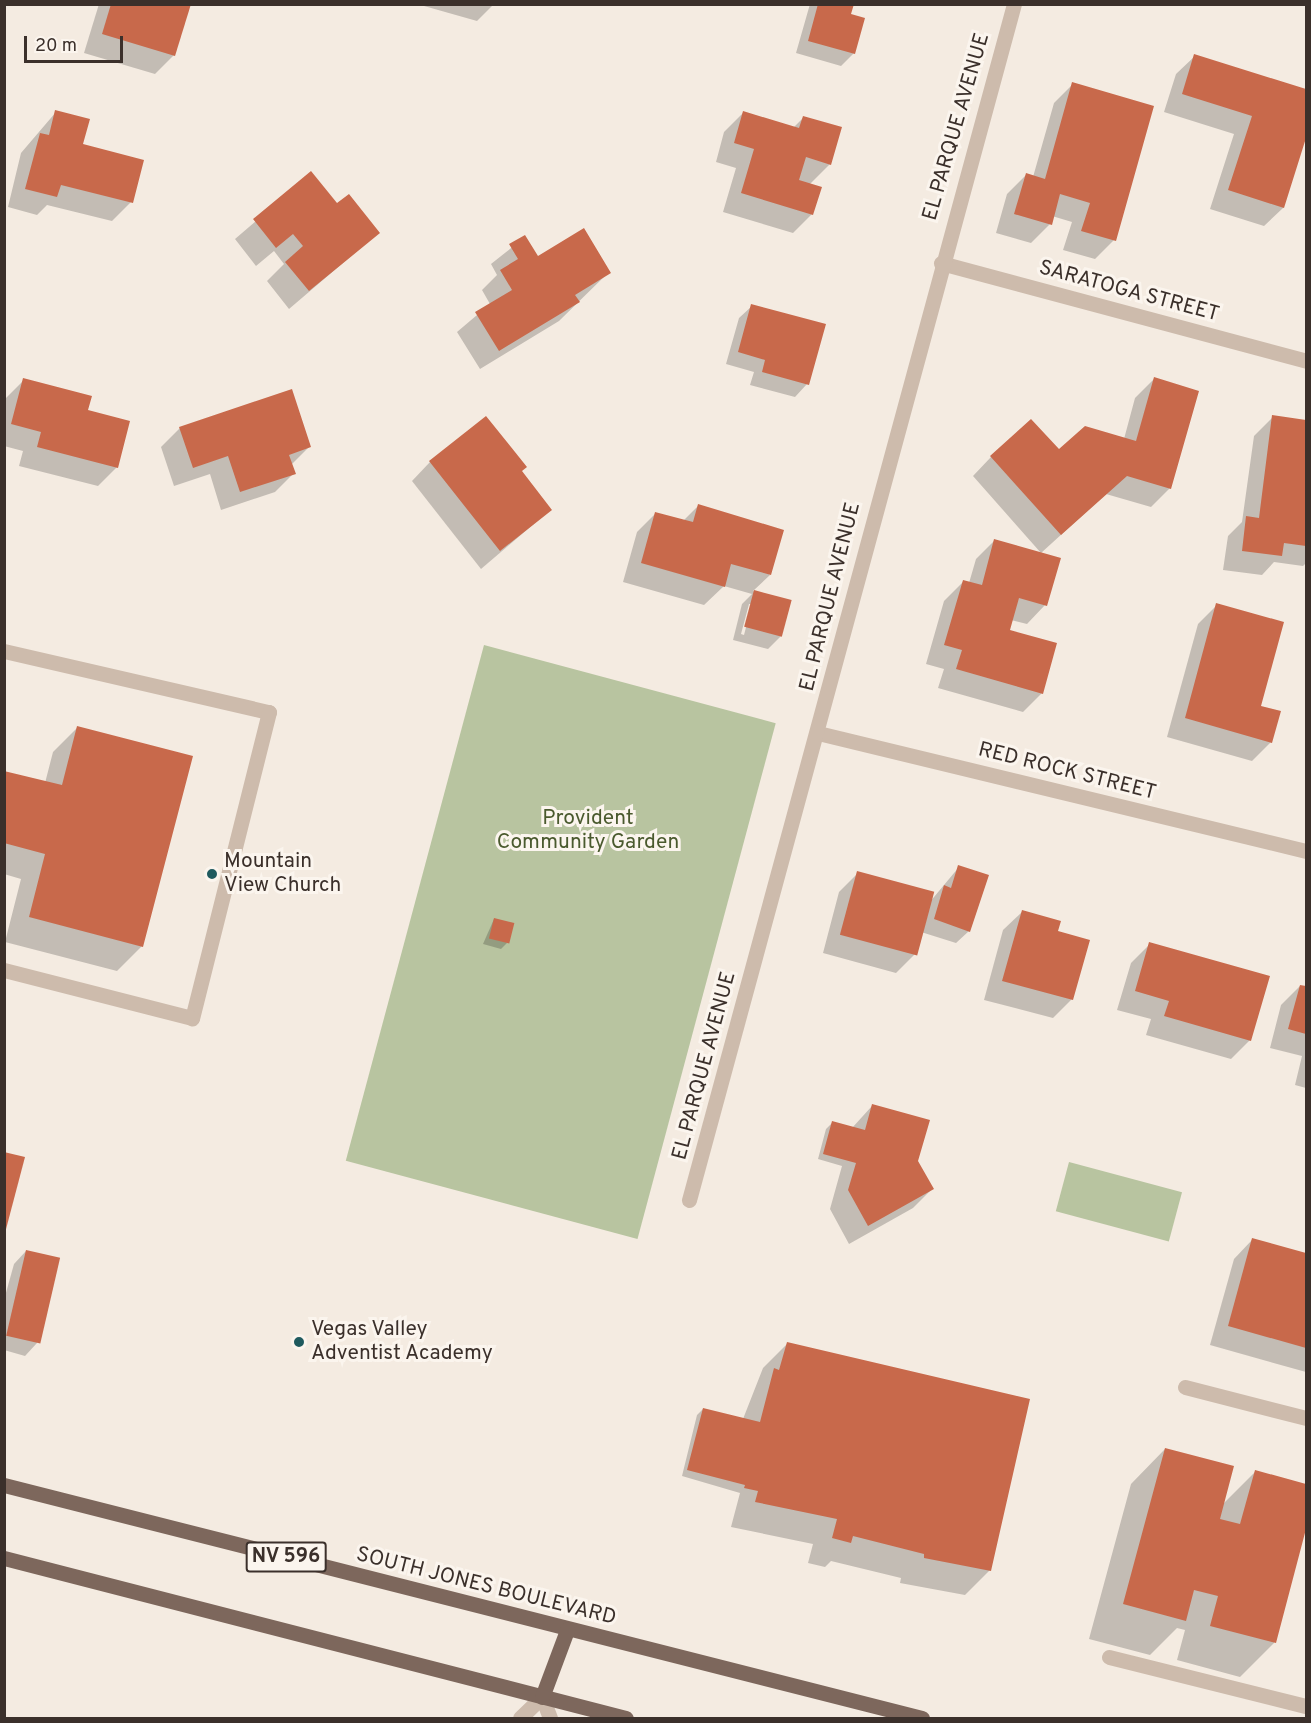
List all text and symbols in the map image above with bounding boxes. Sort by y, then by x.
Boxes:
scale bar [27,24,126,62]
street label: EL PARQUE AVENUE [918,30,996,224]
text: 20 m [35,35,77,58]
street label: SARATOGA STREET [1036,256,1222,328]
street label: EL PARQUE AVENUE [795,499,867,695]
street label: RED ROCK STREET [975,738,1159,806]
park label: Provident Community Garden [497,806,679,856]
place label: Mountain View Church [224,849,341,899]
marker: Mountain View Church [205,867,219,881]
street label: EL PARQUE AVENUE [668,969,742,1163]
place label: Vegas Valley Adventist Academy [311,1317,494,1367]
marker: Vegas Valley Adventist Academy [292,1335,306,1349]
road number: NV 596 [244,1540,328,1574]
street label: SOUTH JONES BOULEVARD [353,1542,619,1632]

